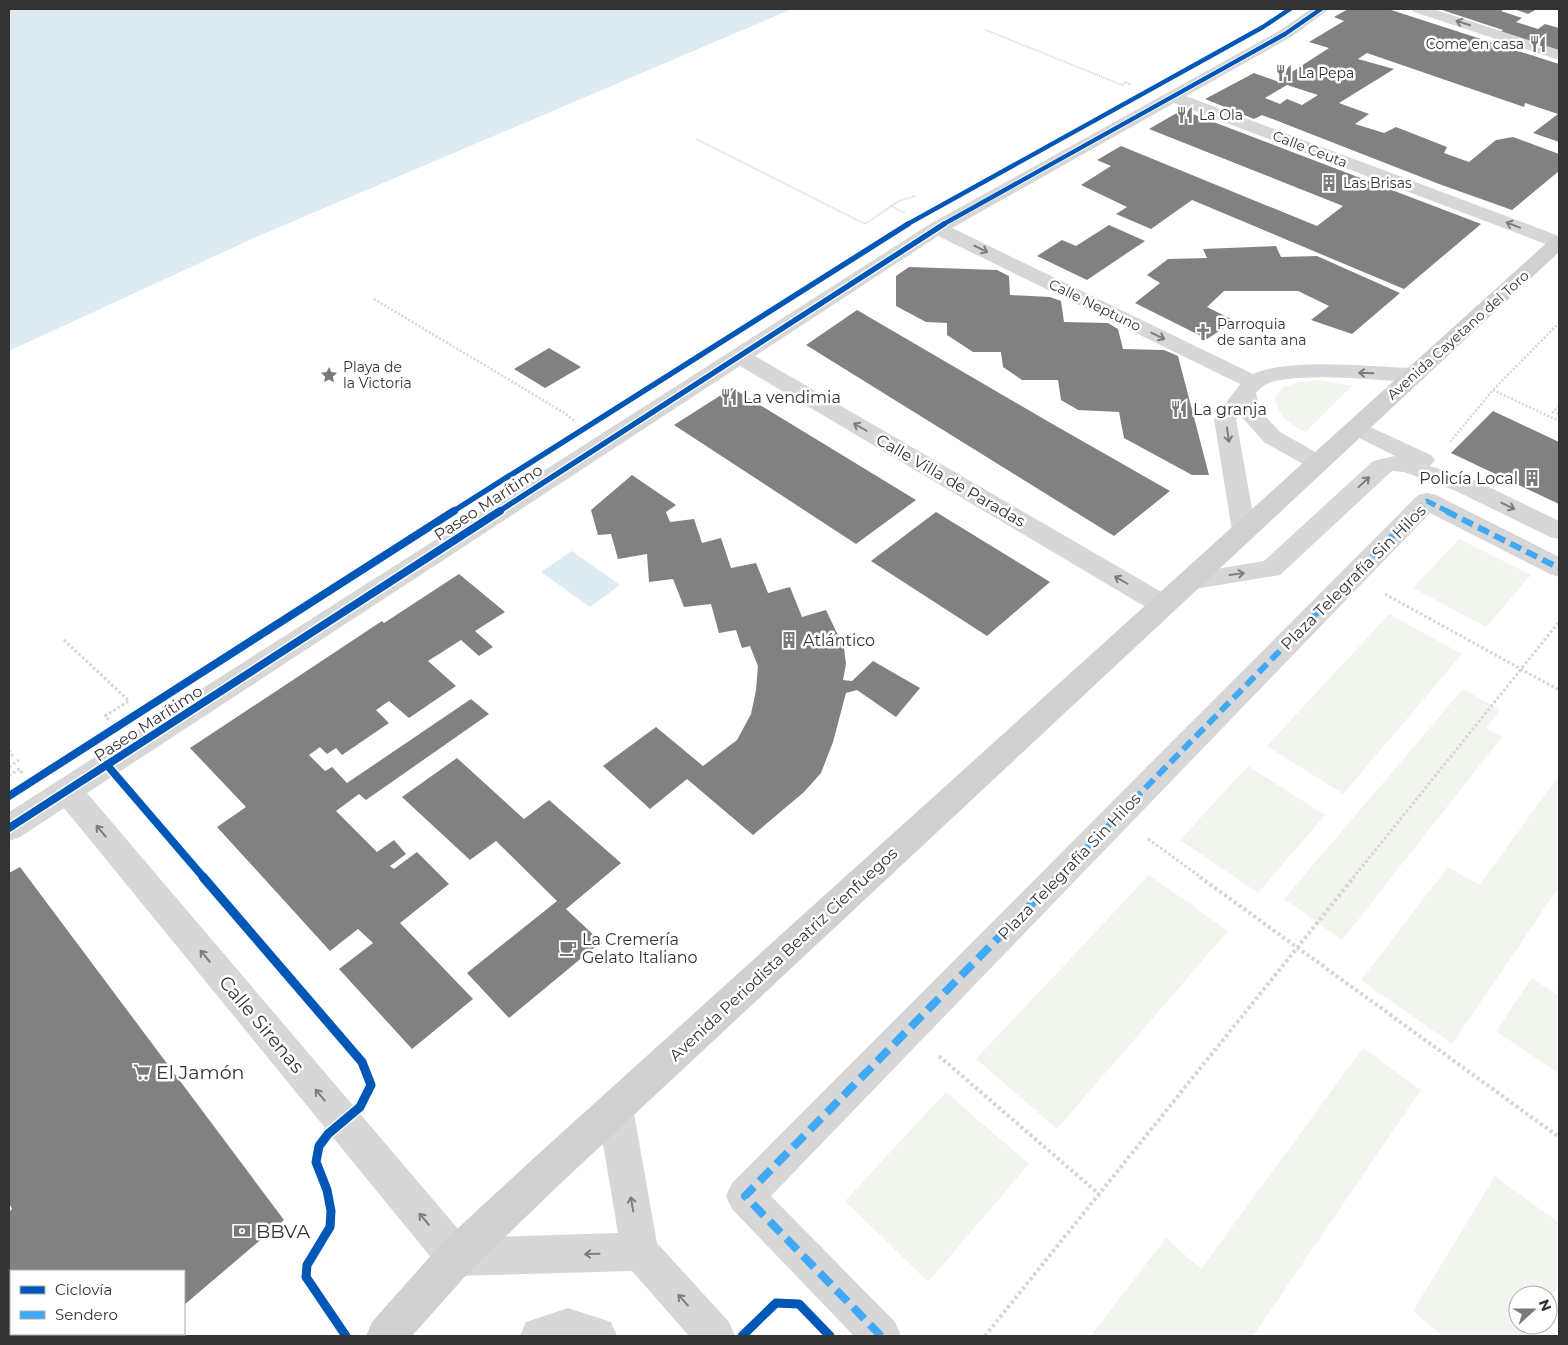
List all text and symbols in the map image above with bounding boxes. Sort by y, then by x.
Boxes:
one-way arrow [1456,18,1471,27]
restaurant icon: Come en casa [1528,34,1548,54]
place label: Come en casa [1426,35,1524,53]
restaurant icon: La Pepa [1274,63,1294,83]
place label: La Pepa [1298,64,1354,82]
restaurant icon: La Ola [1175,105,1195,125]
place label: La Ola [1199,106,1243,124]
street label: Calle Ceuta [1270,126,1350,172]
building icon: Las Brisas [1319,173,1339,193]
place label: Las Brisas [1343,174,1412,192]
one-way arrow [1506,220,1521,229]
one-way arrow [973,245,988,254]
street label: Avenida Cayetano del Toro [1383,266,1533,404]
street label: Calle Neptuno [1046,275,1144,335]
place label: Parroquia de santa ana [1217,315,1307,349]
church icon: Parroquia de santa ana [1193,322,1213,342]
one-way arrow [1150,332,1165,341]
place label: Playa de la Victoria [343,358,412,392]
place icon: Playa de la Victoria [319,365,339,385]
one-way arrow [1359,368,1375,377]
restaurant icon: La vendimia [719,387,739,407]
place label: La vendimia [743,388,841,407]
restaurant icon: La granja [1169,399,1189,419]
place label: La granja [1193,400,1267,419]
one-way arrow [854,421,868,431]
one-way arrow [1223,427,1233,443]
street label: Calle Villa de Paradas [873,430,1029,531]
street label: Paseo Marítimo [431,460,546,545]
building icon: Policía Local [1522,468,1542,488]
place label: Policía Local [1419,469,1518,488]
one-way arrow [1358,476,1371,488]
street label: Plaza Telegrafía Sin Hilos [1277,501,1430,654]
one-way arrow [1500,502,1515,511]
one-way arrow [1228,569,1244,579]
one-way arrow [1114,575,1128,585]
building icon: Atlántico [779,630,799,650]
place label: Atlántico [803,631,875,650]
street label: Paseo Marítimo [91,681,206,766]
street label: Plaza Telegrafía Sin Hilos [994,789,1145,944]
one-way arrow [96,825,107,838]
street label: Avenida Periodista Beatriz Cienfuegos [666,844,901,1065]
place label: La Cremería Gelato Italiano [582,930,698,967]
cafe icon: La Cremería Gelato Italiano [558,938,578,958]
one-way arrow [200,950,211,963]
street label: Calle Sirenas [214,971,309,1078]
place label: El Jamón [156,1061,244,1084]
supermarket icon: El Jamón [132,1062,152,1082]
one-way arrow [315,1088,326,1101]
one-way arrow [626,1197,636,1213]
one-way arrow [419,1213,430,1226]
place label: BBVA [256,1220,311,1243]
bank icon: BBVA [232,1221,252,1241]
one-way arrow [584,1249,600,1258]
legend [10,1270,185,1335]
text: Ciclovía [55,1280,112,1299]
north arrow [1508,1285,1558,1335]
one-way arrow [677,1294,689,1307]
text: N [1535,1297,1556,1314]
text: Sendero [55,1305,118,1324]

